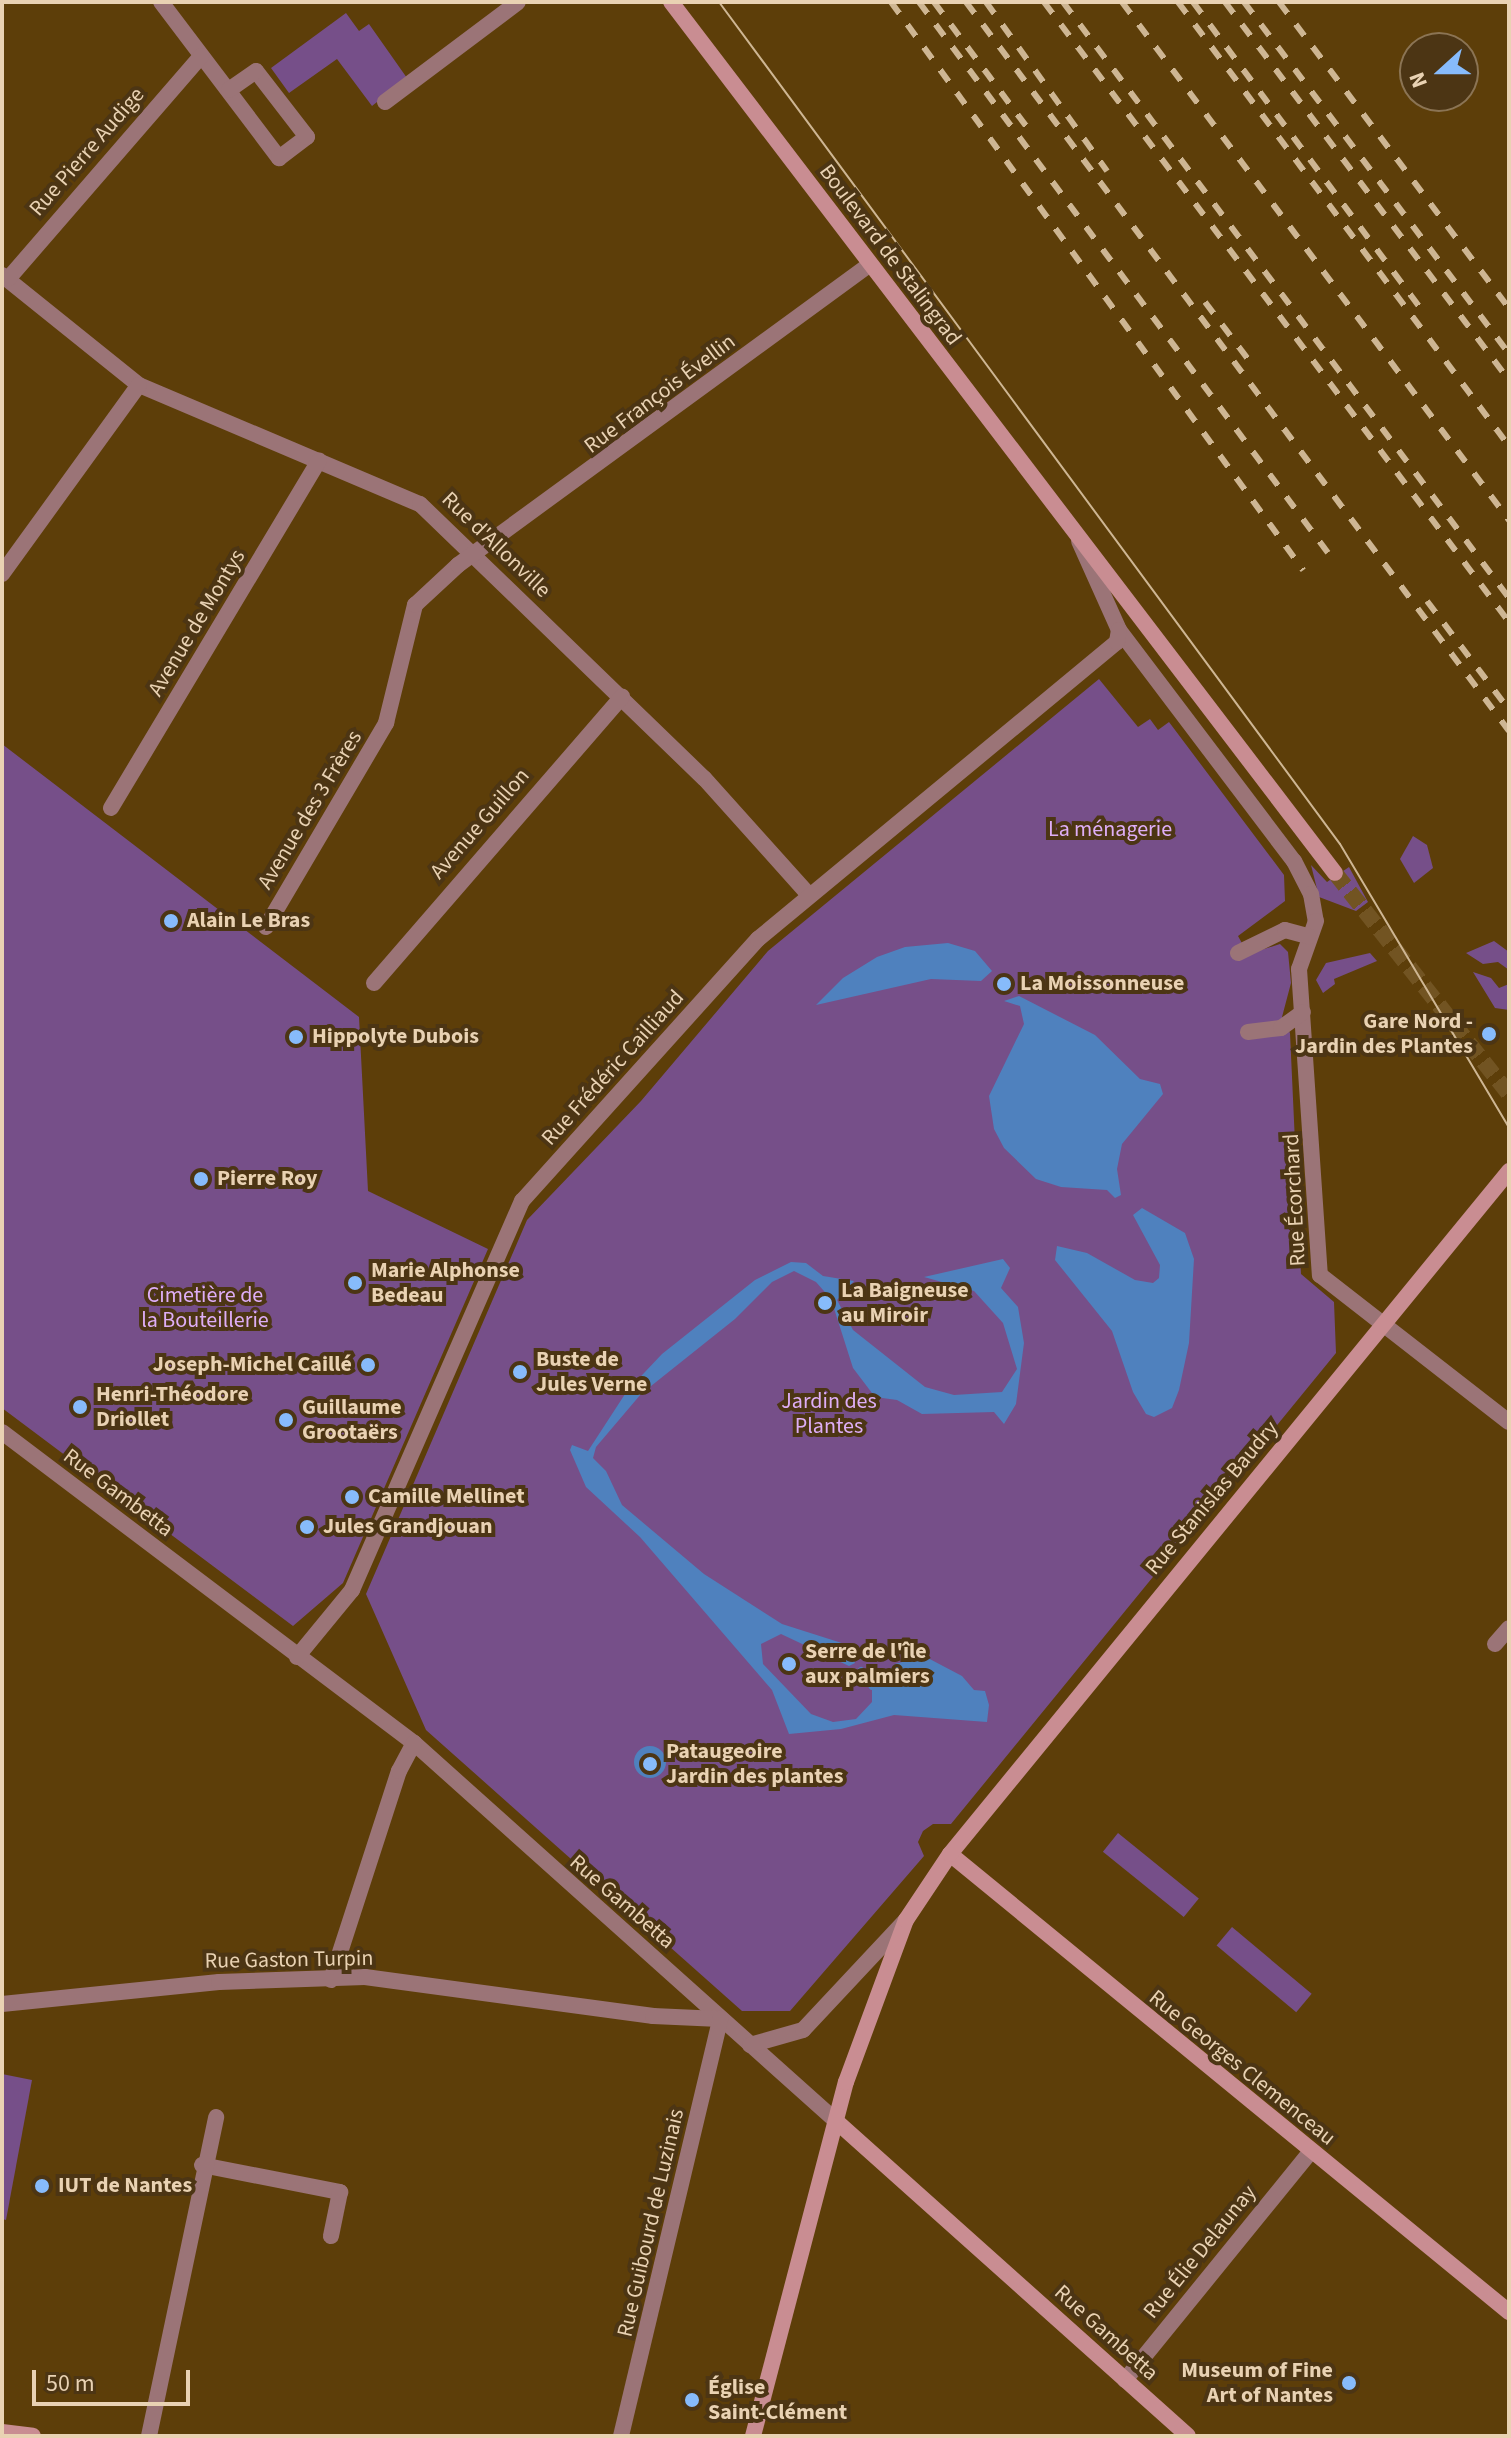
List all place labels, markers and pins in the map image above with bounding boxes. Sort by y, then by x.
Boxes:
place label: Alain Le Bras [187,908,310,934]
marker: Alain Le Bras [162,912,180,930]
place label: La Moissonneuse [1020,971,1184,997]
marker: La Moissonneuse [995,975,1013,993]
place label: Gare Nord - Jardin des Plantes [1295,1008,1473,1060]
place label: Hippolyte Dubois [312,1024,479,1050]
marker: Gare Nord - Jardin des Plantes [1480,1025,1498,1043]
marker: Hippolyte Dubois [287,1028,305,1046]
place label: Pierre Roy [217,1166,317,1192]
marker: Pierre Roy [192,1170,210,1188]
place label: Marie Alphonse Bedeau [371,1257,520,1308]
marker: Marie Alphonse Bedeau [346,1274,364,1292]
place label: La Baigneuse au Miroir [841,1277,969,1328]
marker: La Baigneuse au Miroir [816,1294,834,1312]
place label: Buste de Jules Verne [536,1346,647,1398]
place label: Joseph-Michel Caillé [153,1352,352,1378]
marker: Joseph-Michel Caillé [359,1356,377,1374]
marker: Buste de Jules Verne [511,1363,529,1381]
place label: Henri-Théodore Driollet [96,1381,249,1432]
place label: Guillaume Grootaërs [302,1394,402,1446]
marker: Henri-Théodore Driollet [71,1398,89,1416]
marker: Guillaume Grootaërs [277,1411,295,1429]
place label: Camille Mellinet [368,1484,525,1510]
marker: Camille Mellinet [343,1488,361,1506]
place label: Jules Grandjouan [323,1514,492,1540]
marker: Jules Grandjouan [298,1518,316,1536]
place label: Serre de l'île aux palmiers [805,1638,930,1690]
marker: Serre de l'île aux palmiers [780,1655,798,1673]
place label: Pataugeoire Jardin des plantes [666,1738,843,1790]
marker: Pataugeoire Jardin des plantes [641,1755,659,1773]
place label: IUT de Nantes [58,2173,192,2199]
marker: IUT de Nantes [33,2177,51,2195]
place label: Museum of Fine Art of Nantes [1181,2357,1333,2408]
place label: Église Saint-Clément [708,2374,847,2426]
marker: Museum of Fine Art of Nantes [1340,2374,1358,2392]
marker: Église Saint-Clément [683,2391,701,2409]

